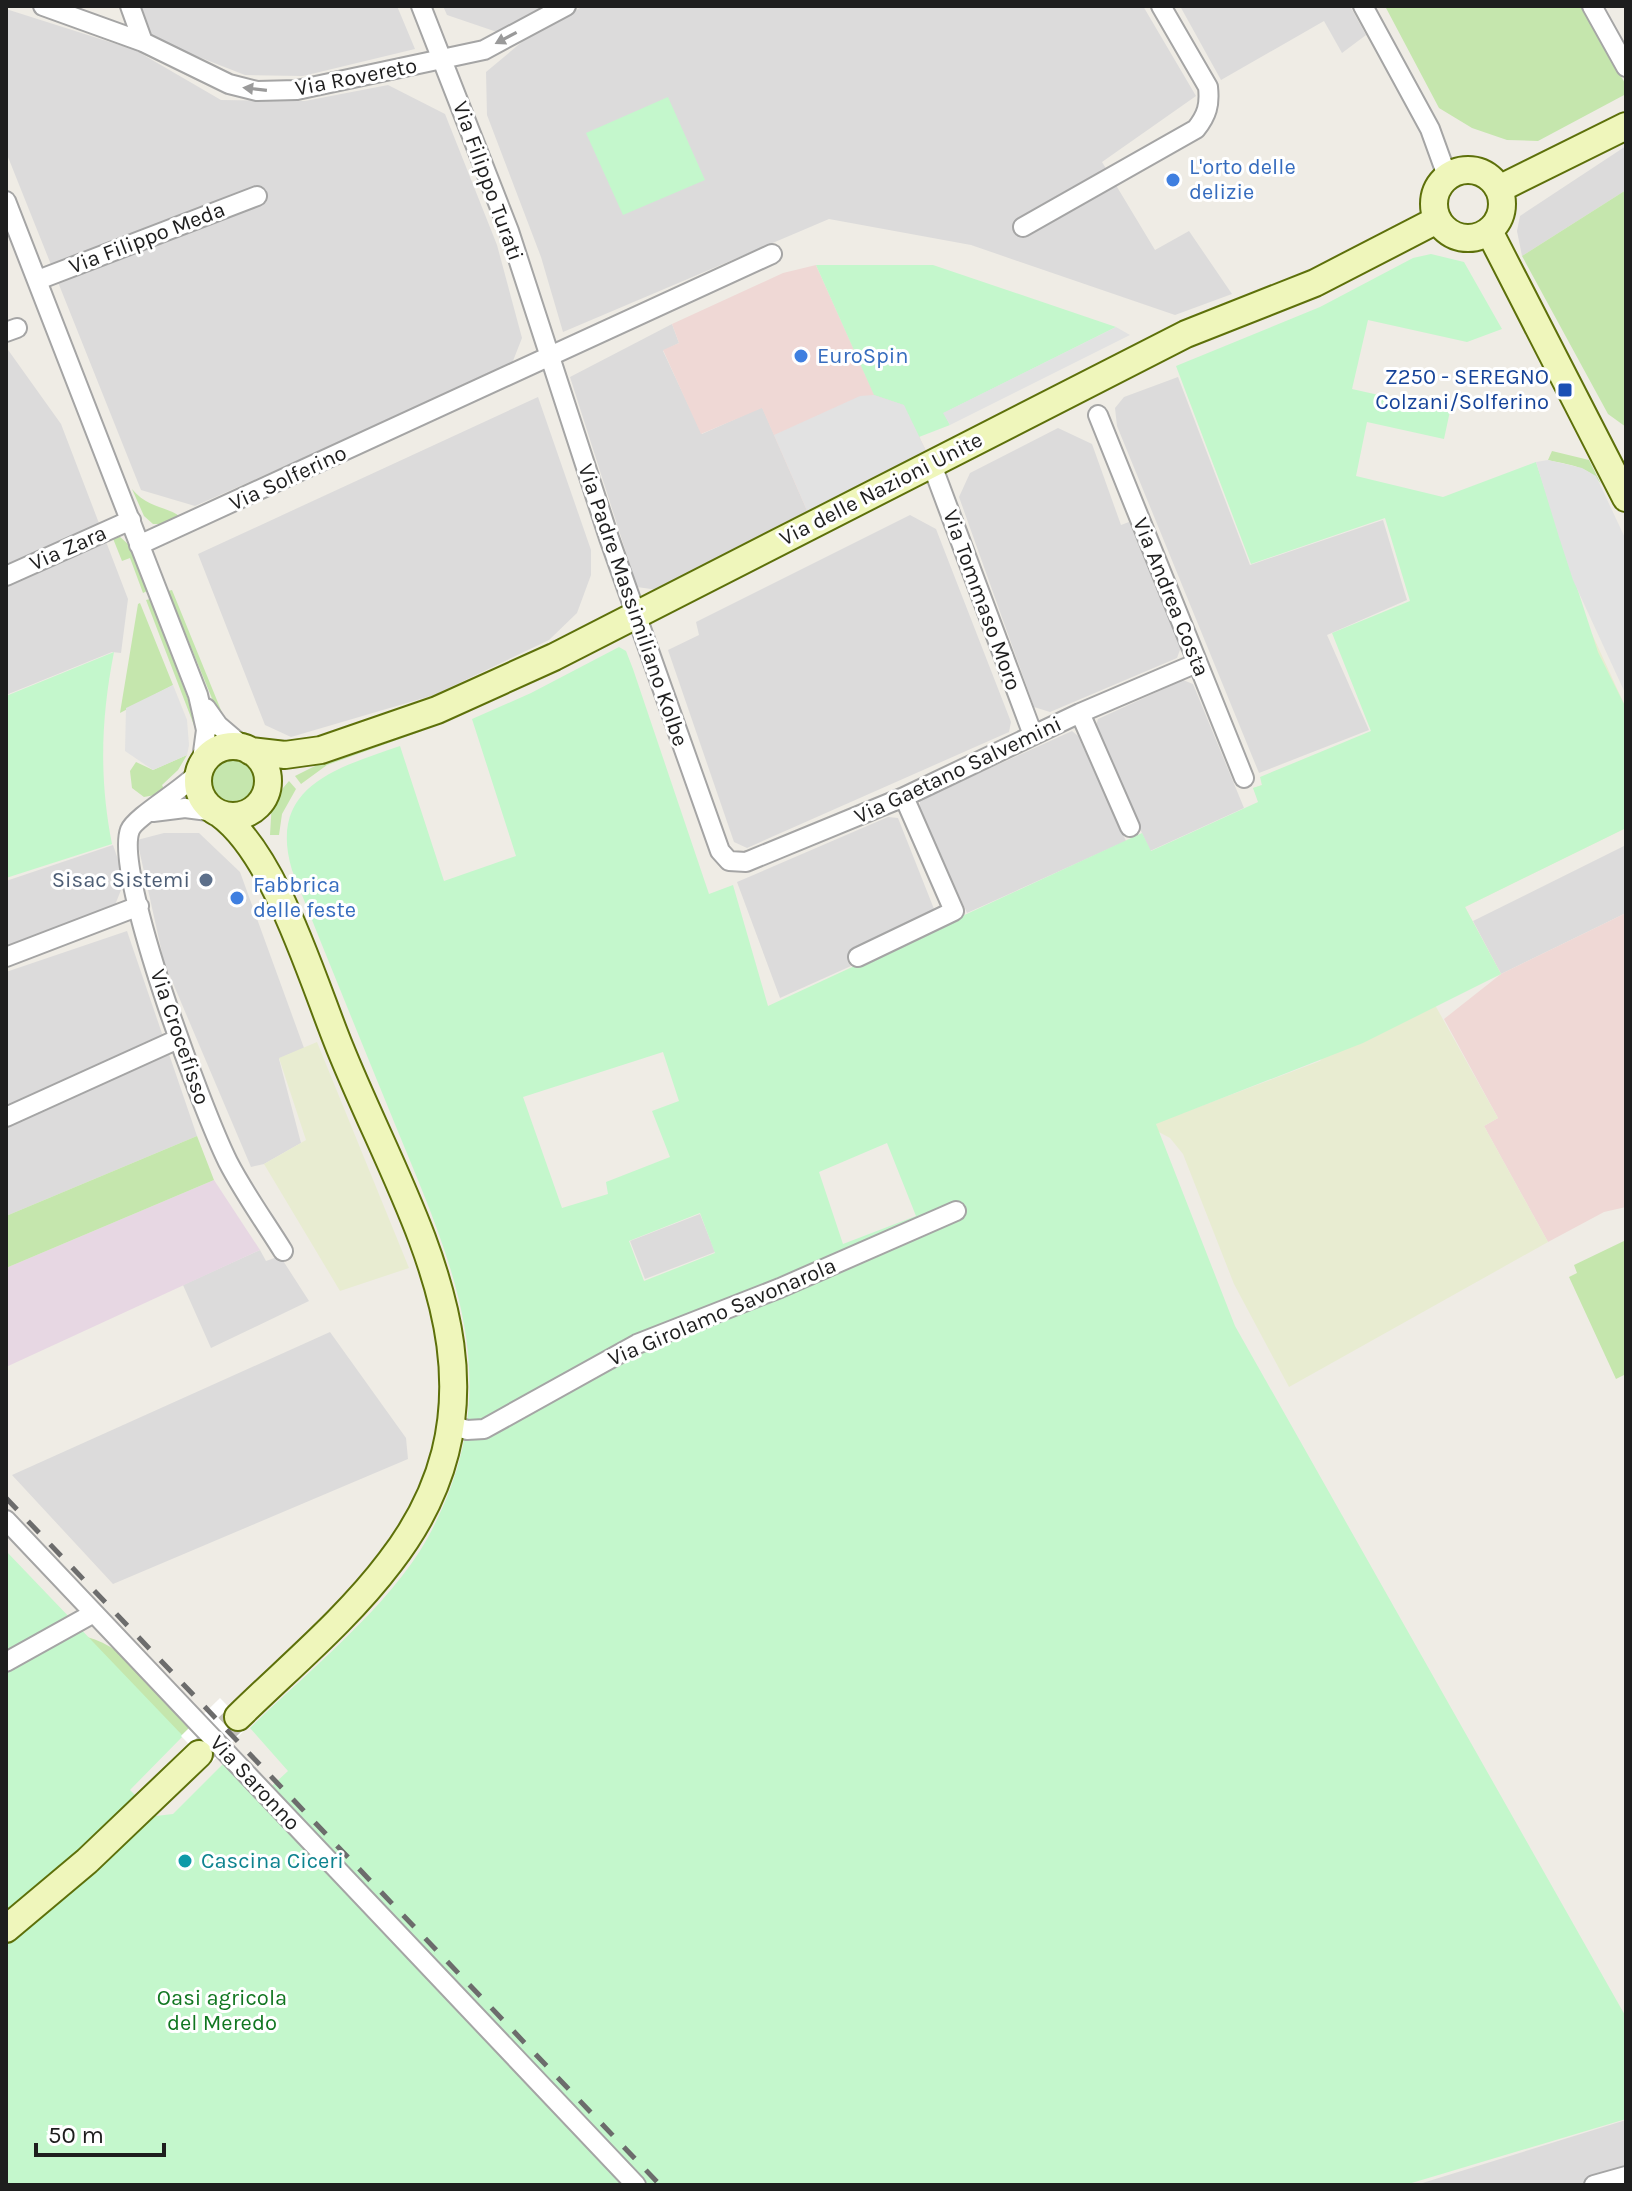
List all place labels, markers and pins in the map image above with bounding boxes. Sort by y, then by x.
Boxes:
place label: L'orto delle delizie [1189,154,1296,205]
marker: L'orto delle delizie [1164,171,1182,189]
place label: EuroSpin [817,343,909,369]
marker: EuroSpin [792,347,810,365]
place label: Z250 - SEREGNO Colzani/Solferino [1375,364,1549,415]
marker: Z250 - SEREGNO Colzani/Solferino [1556,381,1574,399]
place label: Sisac Sistemi [52,867,190,893]
marker: Sisac Sistemi [197,871,215,889]
place label: Fabbrica delle feste [253,872,356,923]
marker: Fabbrica delle feste [228,889,246,907]
place label: Cascina Ciceri [201,1848,344,1874]
marker: Cascina Ciceri [176,1852,194,1870]

